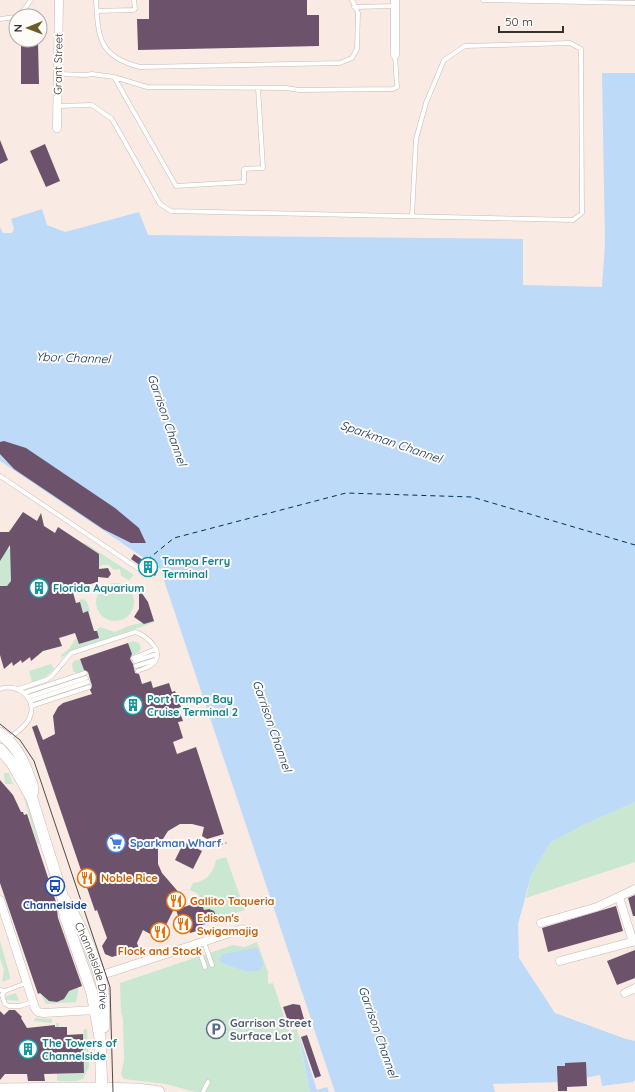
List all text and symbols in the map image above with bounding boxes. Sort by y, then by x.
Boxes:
north arrow [8,8,48,48]
scale bar [499,8,563,34]
text: 50 m [505,14,533,29]
text: N [11,24,25,32]
street label: Grant Street [50,33,66,95]
water label: Ybor Channel [36,349,112,366]
water label: Garrison Channel [145,372,191,469]
water label: Sparkman Channel [339,417,445,466]
place label: Tampa Ferry Terminal [162,554,230,581]
building icon: Tampa Ferry Terminal [137,556,159,578]
building icon: Florida Aquarium [28,577,50,599]
place label: Florida Aquarium [53,581,144,595]
water label: Garrison Channel [250,678,296,775]
place label: Port Tampa Bay Cruise Terminal 2 [147,692,238,719]
building icon: Port Tampa Bay Cruise Terminal 2 [122,694,144,716]
supermarket icon: Sparkman Wharf [105,832,127,854]
place label: Sparkman Wharf [130,836,222,850]
restaurant icon: Noble Rice [76,867,98,889]
place label: Noble Rice [101,871,158,885]
bus stop icon: Channelside [44,875,66,897]
restaurant icon: Gallito Taqueria [165,890,187,912]
place label: Gallito Taqueria [190,894,275,908]
place label: Channelside [23,898,88,912]
place label: Edison's Swigamajig [197,911,258,938]
restaurant icon: Edison's Swigamajig [172,913,194,935]
street label: Channelside Drive [72,920,111,1010]
restaurant icon: Flock and Stock [149,921,171,943]
place label: Flock and Stock [118,944,202,958]
water label: Garrison Channel [356,984,402,1081]
place label: Garrison Street Surface Lot [230,1016,312,1043]
parking icon: Garrison Street Surface Lot [205,1018,227,1040]
place label: The Towers of Channelside [42,1036,117,1063]
building icon: The Towers of Channelside [17,1038,39,1060]

